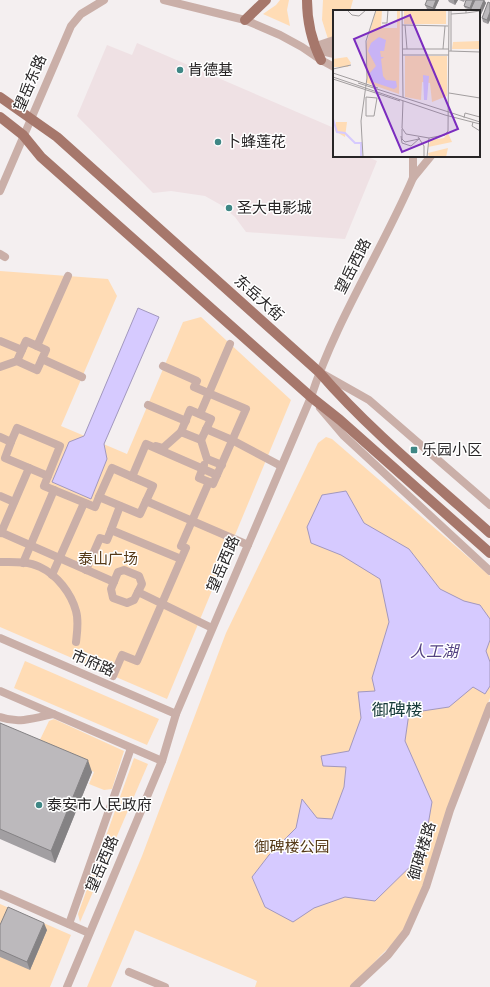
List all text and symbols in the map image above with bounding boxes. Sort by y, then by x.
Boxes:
inset map [333,10,480,157]
street label: 望岳东路 [10,52,50,114]
place label: 肯德基 [188,61,233,79]
marker: 肯德基 [175,65,185,75]
place label: 卜蜂莲花 [226,133,286,151]
marker: 卜蜂莲花 [213,137,223,147]
place label: 圣大电影城 [237,199,312,217]
marker: 圣大电影城 [224,203,234,213]
street label: 望岳西路 [331,235,375,297]
street label: 东岳大街 [231,271,287,325]
place label: 乐园小区 [422,441,482,459]
marker: 乐园小区 [409,445,419,455]
street label: 望岳西路 [203,533,243,595]
park label: 泰山广场 [78,550,138,568]
water label: 人工湖 [410,642,461,662]
street label: 市府路 [69,646,117,680]
district label: 御碑楼 [372,700,423,721]
place label: 泰安市人民政府 [47,796,152,814]
marker: 泰安市人民政府 [34,800,44,810]
street label: 御碑楼路 [405,820,439,882]
street label: 望岳西路 [82,833,122,895]
park label: 御碑楼公园 [254,838,330,856]

